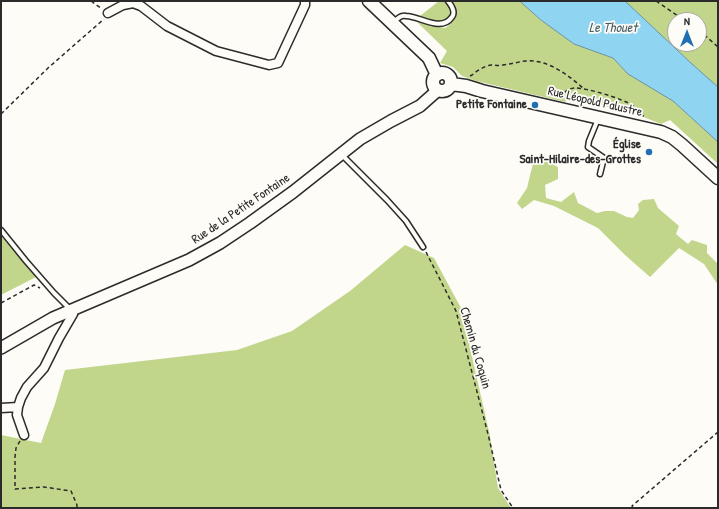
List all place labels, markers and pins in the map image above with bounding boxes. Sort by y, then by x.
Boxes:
place label: Petite Fontaine [456,97,527,113]
marker: Petite Fontaine [530,100,540,110]
place label: Église Saint-Hilaire-des-Grottes [519,137,641,168]
marker: Église Saint-Hilaire-des-Grottes [644,147,654,157]

